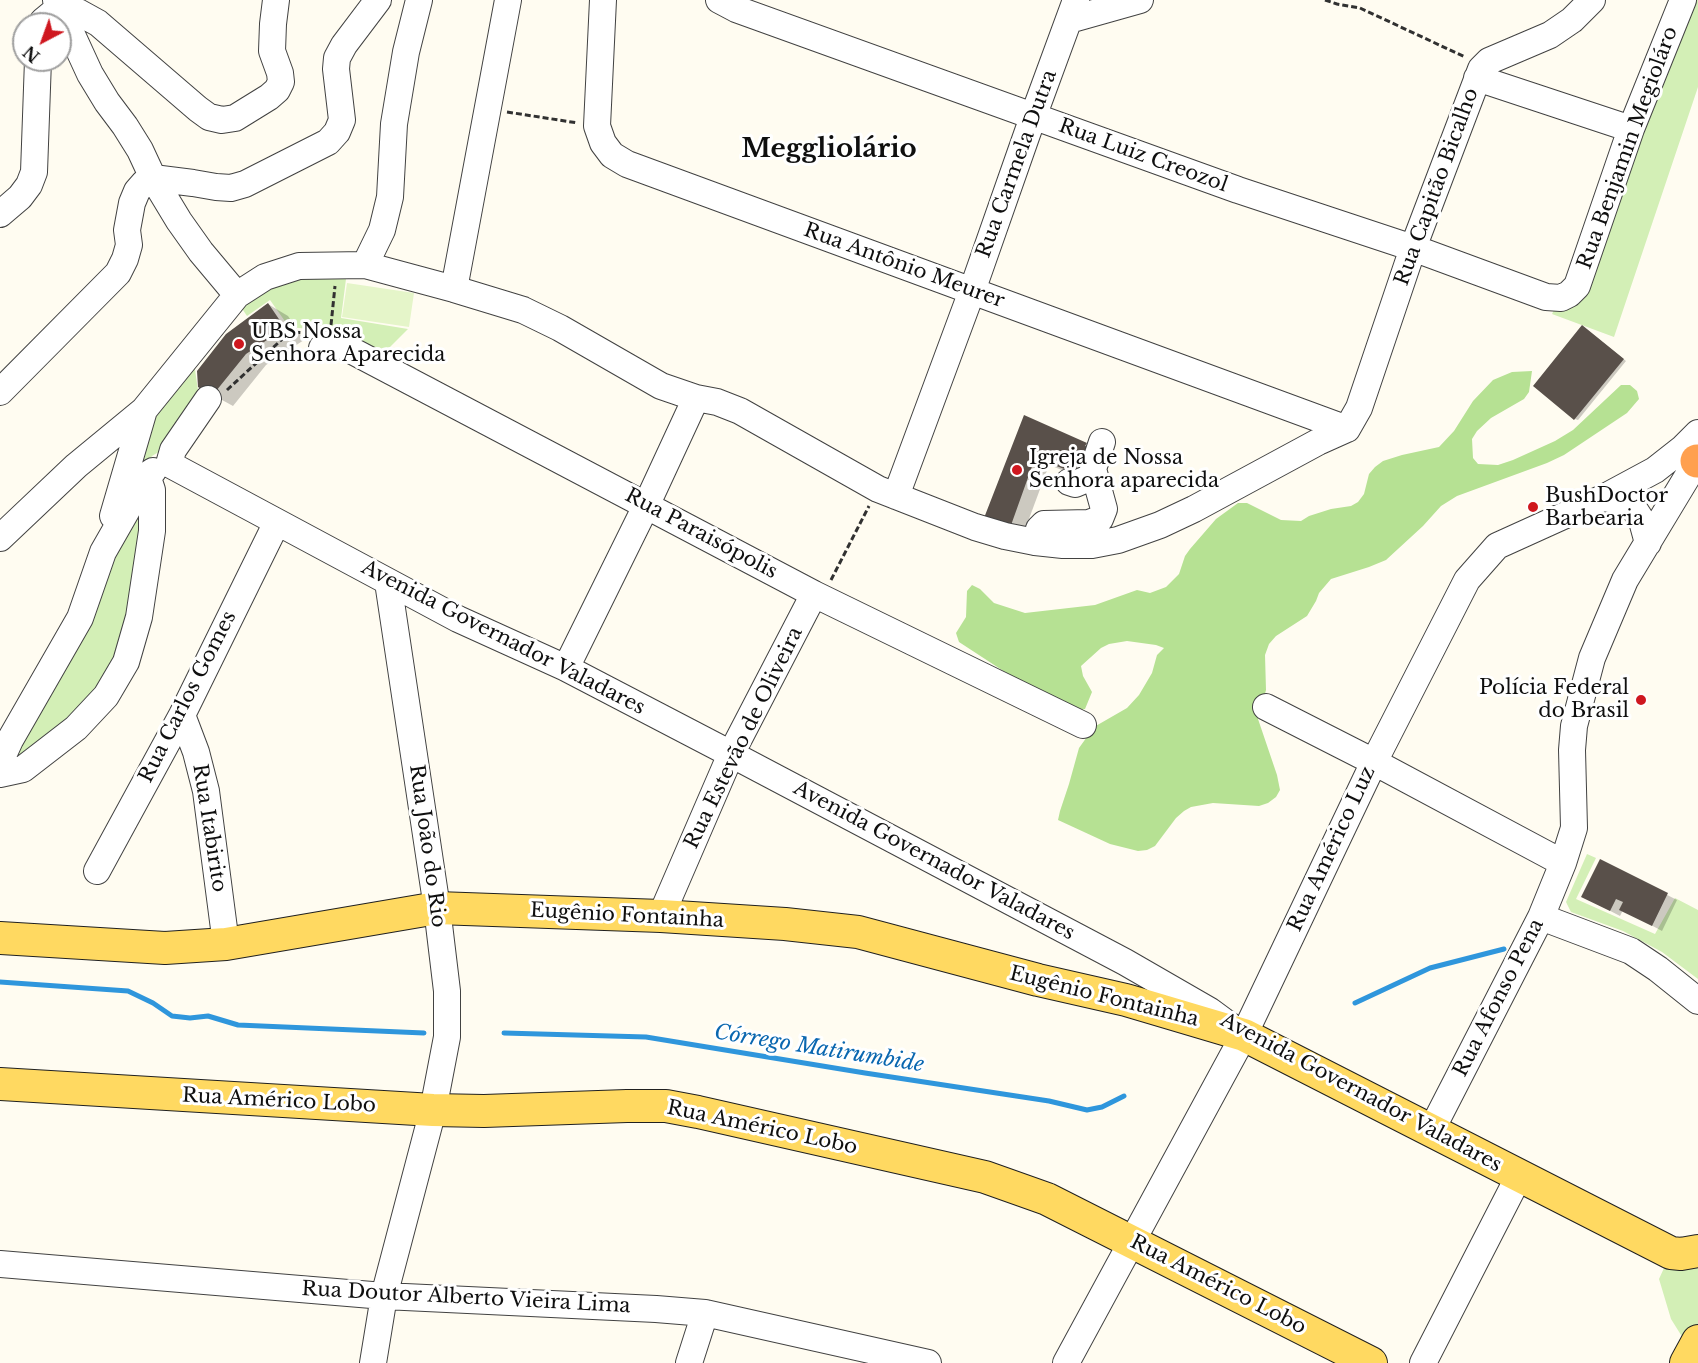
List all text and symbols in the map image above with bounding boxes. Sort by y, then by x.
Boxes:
north arrow [12,12,72,72]
street label: Rua Benjamin Megioláro [1573,24,1683,272]
text: N [19,42,44,67]
street label: Rua Carmela Dutra [972,67,1062,261]
street label: Rua Capitão Bicalho [1390,85,1484,289]
street label: Rua Luiz Creozol [1055,114,1231,198]
district label: Meggliolário [741,134,917,166]
street label: Rua Antônio Meurer [800,219,1008,313]
place label: UBS Nossa Senhora Aparecida [251,320,445,367]
marker: UBS Nossa Senhora Aparecida [232,337,246,351]
place label: Igreja de Nossa Senhora aparecida [1029,446,1219,493]
marker: Igreja de Nossa Senhora aparecida [1010,463,1024,477]
street label: Rua Paraisópolis [621,484,781,584]
place label: BushDoctor Barbearia [1545,484,1668,531]
marker: BushDoctor Barbearia [1526,500,1540,514]
street label: Avenida Governador Valadares [357,556,649,720]
street label: Rua Carlos Gomes [134,607,242,787]
street label: Rua Estevão de Oliveira [680,623,808,853]
place label: Polícia Federal do Brasil [1479,676,1629,723]
marker: Polícia Federal do Brasil [1634,693,1648,707]
street label: Rua Itabirito [187,762,231,894]
street label: Rua João do Rio [404,763,450,929]
street label: Rua Américo Luz [1283,763,1381,935]
street label: Avenida Governador Valadares [789,776,1079,946]
street label: Eugênio Fontainha [529,899,725,933]
street label: Rua Afonso Pena [1449,915,1549,1081]
street label: Eugênio Fontainha [1007,962,1201,1032]
street label: Avenida Governador Valadares [1216,1008,1506,1178]
water label: Córrego Matirumbide [712,1020,926,1078]
street label: Rua Américo Lobo [181,1084,377,1118]
street label: Rua Américo Lobo [665,1096,859,1160]
street label: Rua Américo Lobo [1126,1230,1310,1340]
street label: Rua Doutor Alberto Vieira Lima [301,1277,631,1319]

